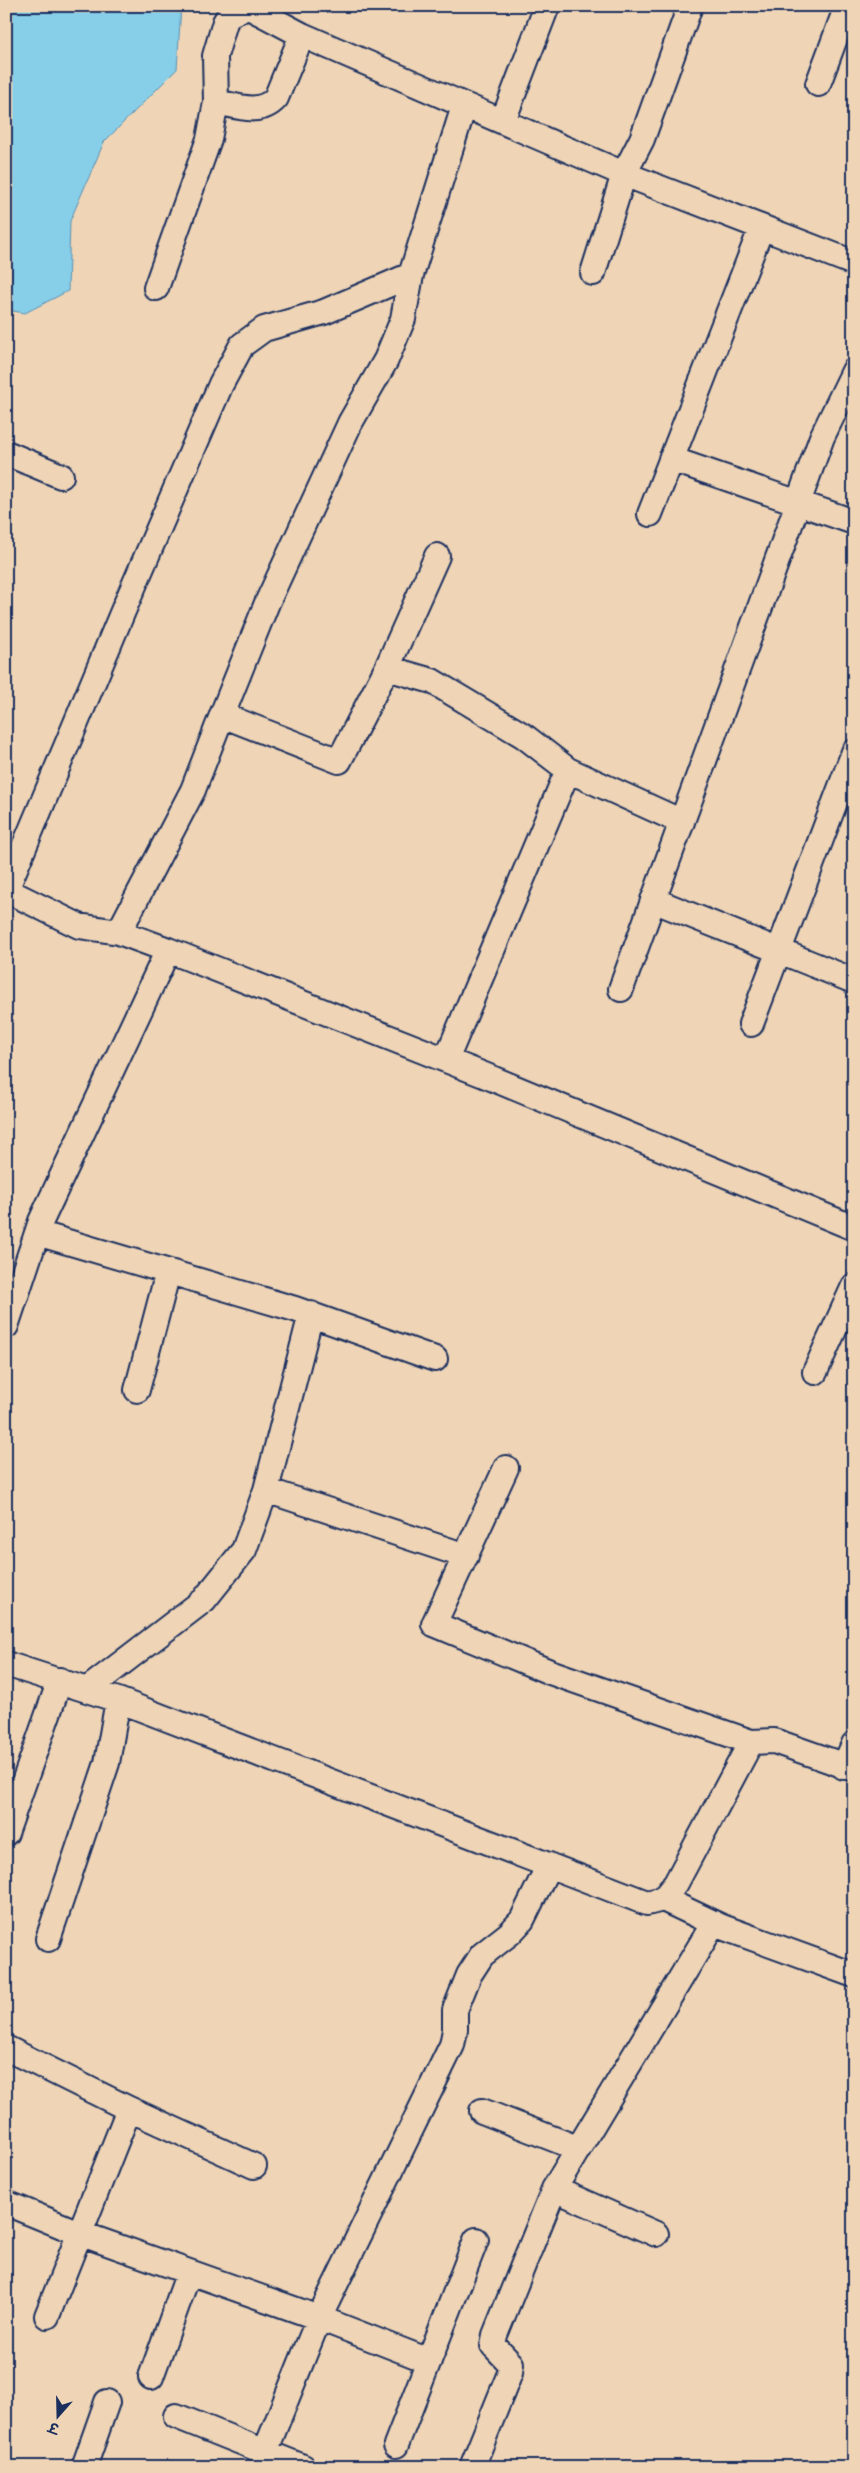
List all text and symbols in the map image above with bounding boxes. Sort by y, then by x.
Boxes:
north arrow [32,2390,82,2440]
text: उ [45,2418,63,2439]

